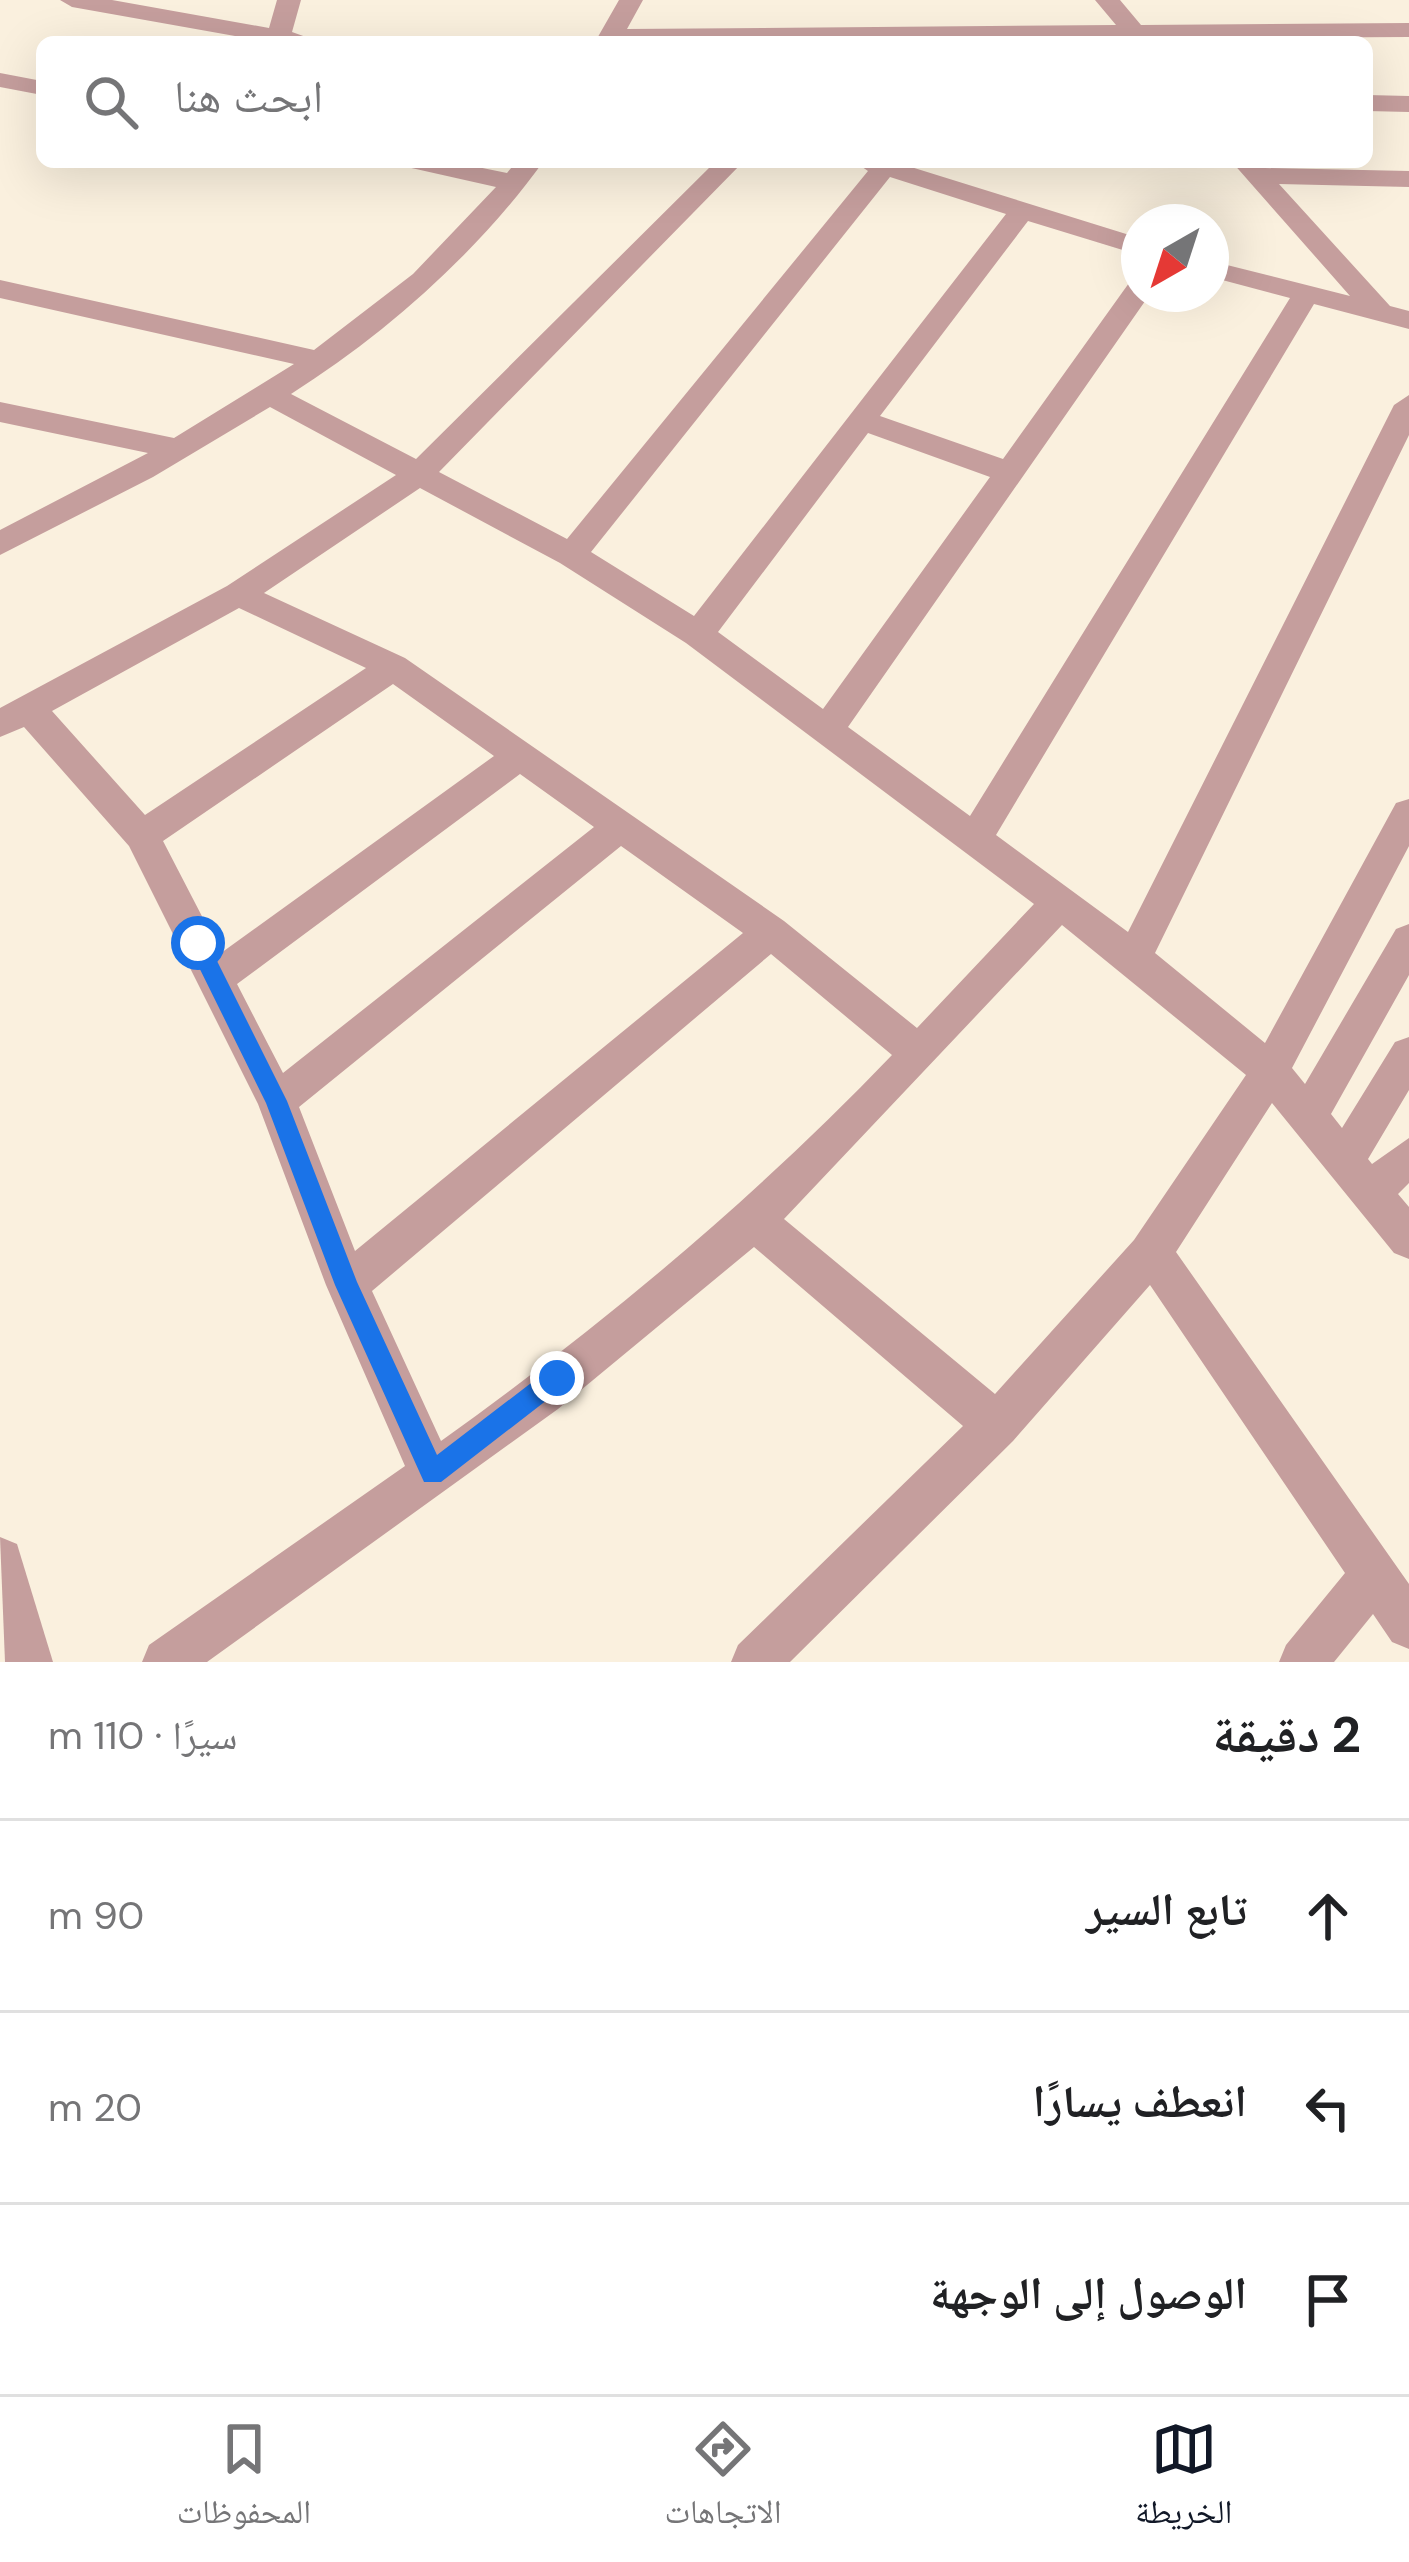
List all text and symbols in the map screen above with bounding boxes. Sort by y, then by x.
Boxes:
search box [36,36,1373,168]
text: ابحث هنا [174,67,323,126]
icon: search [78,69,144,135]
north arrow [1121,204,1229,312]
route start [171,916,225,970]
route end [530,1351,584,1405]
text: 2 دقيقة [1212,1701,1361,1768]
text: سيرًا · 110 m [48,1710,237,1761]
text: تابع السير [1086,1880,1247,1939]
icon: ahead [1295,1883,1361,1949]
text: 90 m [48,1890,144,1941]
text: انعطف يسارًا [1032,2072,1247,2131]
icon: left [1295,2075,1361,2141]
text: 20 m [48,2082,142,2133]
text: الوصول إلى الوجهة [930,2264,1247,2323]
icon: arrive [1295,2267,1361,2333]
tab: المحفوظات [177,2416,311,2544]
tab: الاتجاهات [664,2416,782,2544]
tab: الخريطة [1135,2416,1232,2544]

